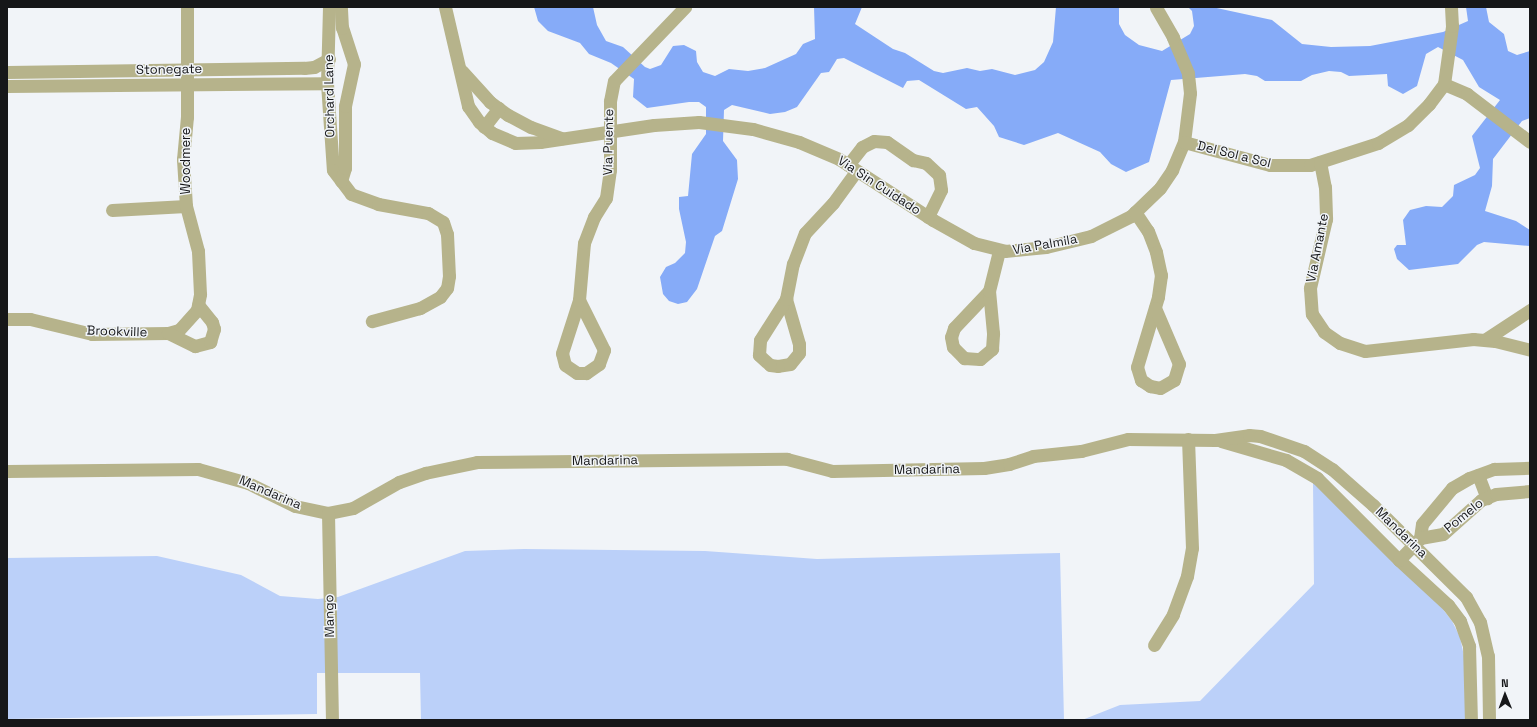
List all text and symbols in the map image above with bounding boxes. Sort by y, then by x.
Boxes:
street label: Orchard Lane [321,54,339,138]
street label: Stonegate [136,62,202,78]
street label: Via Puente [601,108,617,176]
street label: Woodmere [178,128,194,194]
street label: Del Sol a Sol [1196,138,1272,172]
street label: Via Sin Cuidado [834,153,924,219]
street label: Via Amante [1304,212,1332,284]
street label: Via Palmila [1011,232,1079,258]
street label: Brookville [86,323,148,341]
street label: Mandarina [572,453,638,469]
street label: Mandarina [894,462,960,478]
street label: Mandarina [237,473,303,513]
street label: Pomelo [1441,496,1487,536]
street label: Mandarina [1372,504,1430,562]
street label: Mango [322,594,338,638]
north arrow [1485,675,1525,715]
text: N [1501,676,1509,690]

